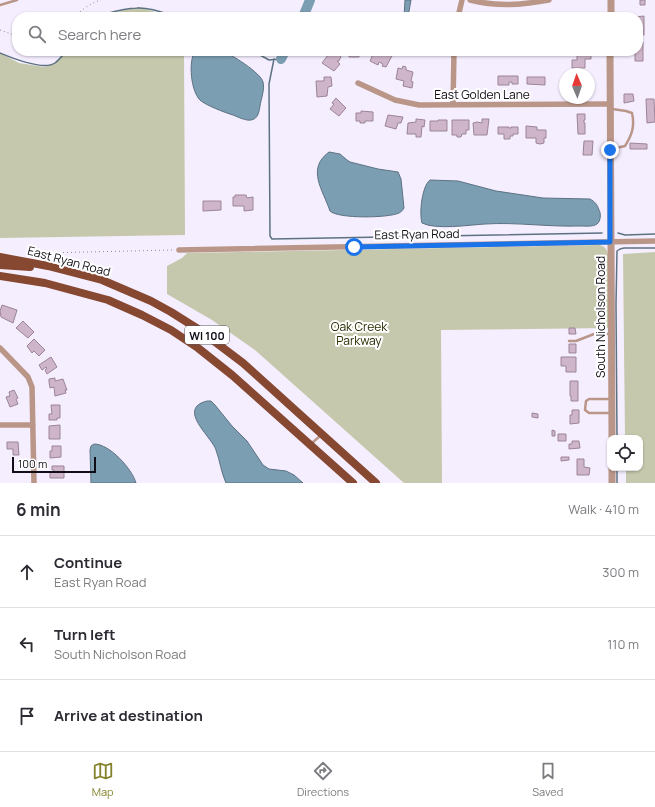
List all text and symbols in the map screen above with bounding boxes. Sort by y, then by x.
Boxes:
search box [12,12,643,56]
icon: search [26,23,48,45]
text: Search here [58,24,141,45]
north arrow [559,68,595,104]
street label: East Golden Lane [434,86,530,103]
route end [601,141,619,159]
street label: East Ryan Road [374,225,460,243]
route start [345,238,363,256]
street label: East Ryan Road [26,242,112,280]
street label: South Nicholson Road [592,256,609,378]
park label: Oak Creek Parkway [331,318,388,349]
road number: WI 100 [185,326,229,344]
map controls [607,435,643,471]
button: locate [607,435,643,471]
scale bar [12,455,96,474]
text: 100 m [18,456,47,471]
text: 6 min [16,498,61,521]
text: Walk · 410 m [568,500,639,518]
text: Continue [54,552,122,573]
icon: ahead [16,561,38,583]
text: 300 m [602,563,639,581]
text: East Ryan Road [54,573,146,591]
text: Turn left [54,624,116,645]
icon: left [16,633,38,655]
text: 110 m [607,635,639,653]
text: South Nicholson Road [54,645,186,663]
icon: arrive [16,705,38,727]
text: Arrive at destination [54,705,203,726]
tab: Map [92,760,114,799]
tab: Directions [297,760,349,799]
tab: Saved [532,760,563,799]

